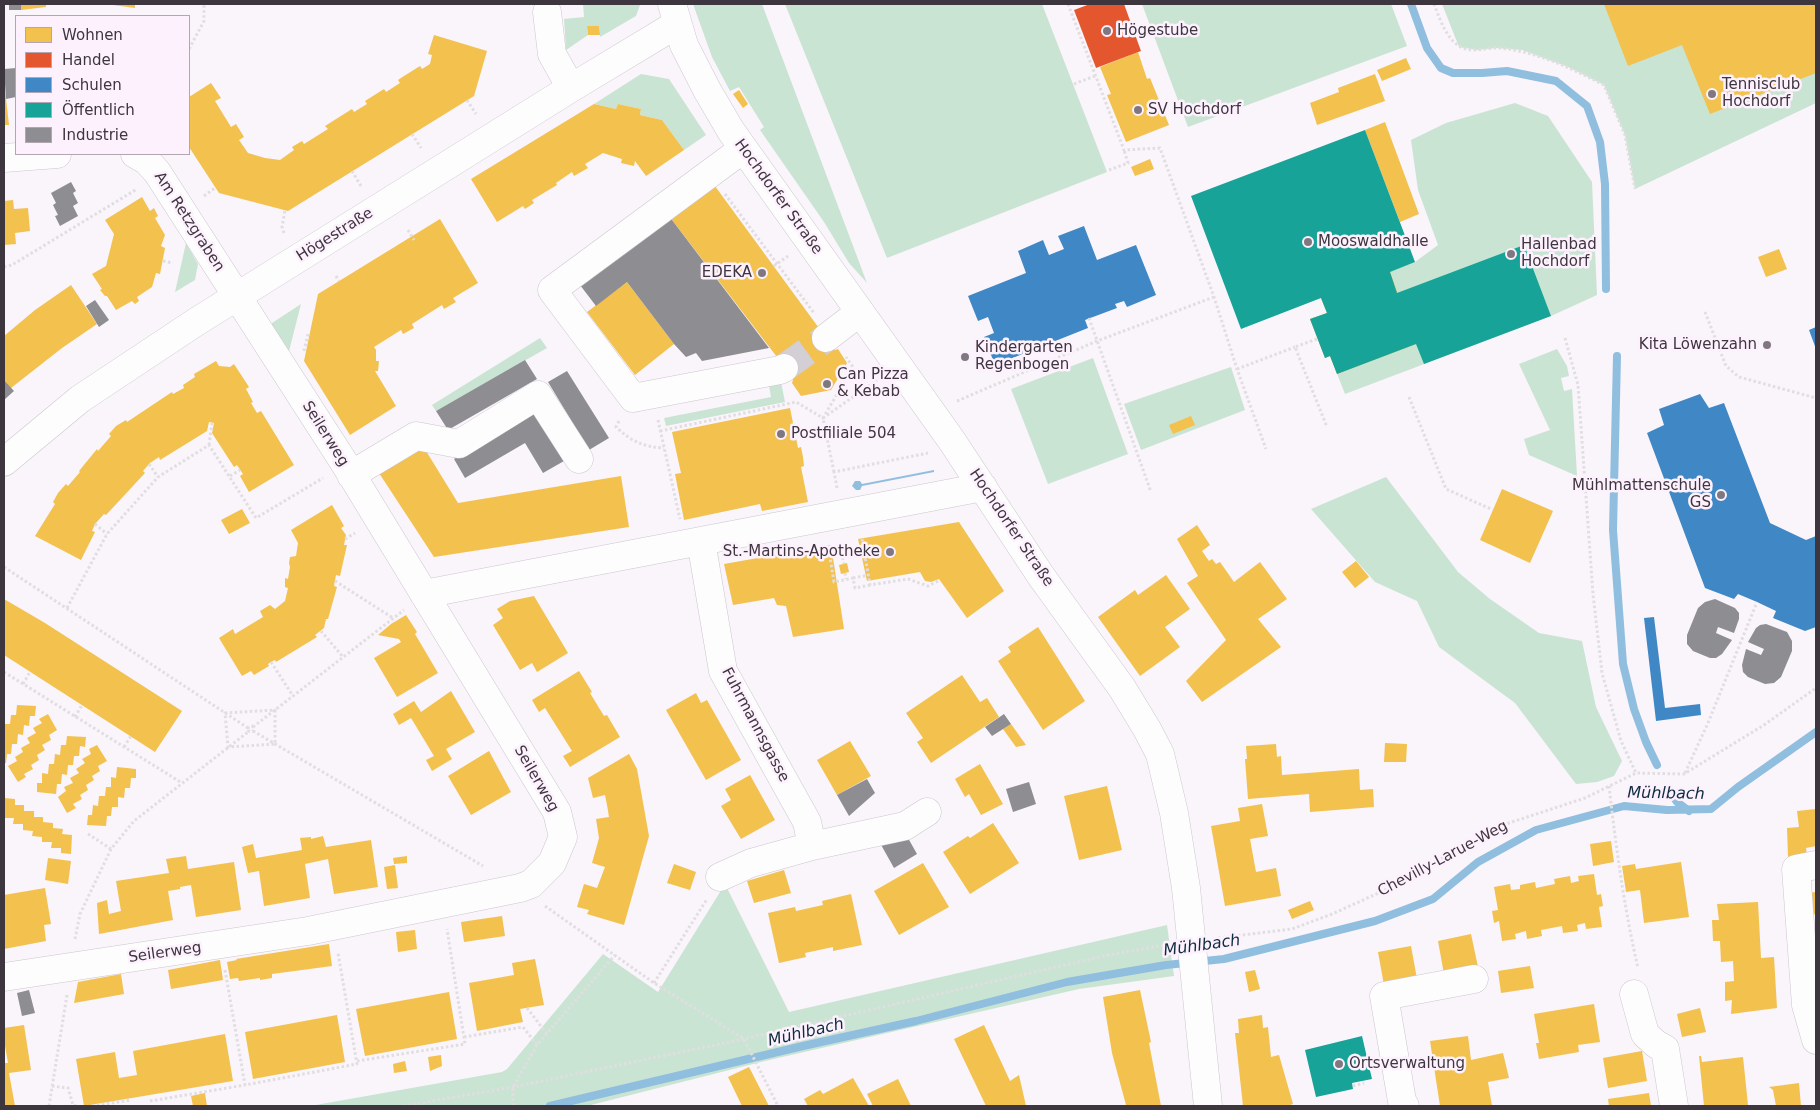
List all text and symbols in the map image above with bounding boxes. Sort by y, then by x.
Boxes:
legend [15,15,190,155]
place label: Högestube [1117,22,1198,40]
marker: Högestube [1101,25,1113,37]
text: Wohnen [62,26,123,44]
text: Handel [62,51,115,69]
text: Schulen [62,76,122,94]
place label: Tennisclub Hochdorf [1722,76,1800,111]
marker: Tennisclub Hochdorf [1706,88,1718,100]
text: Öffentlich [62,101,135,119]
place label: SV Hochdorf [1148,101,1241,119]
marker: SV Hochdorf [1132,104,1144,116]
text: Industrie [62,126,128,144]
street label: Hochdorfer Straße [730,136,826,258]
street label: Am Retzgraben [150,169,228,275]
street label: Högestraße [293,204,377,266]
place label: Mooswaldhalle [1318,233,1429,251]
marker: Mooswaldhalle [1302,236,1314,248]
place label: Hallenbad Hochdorf [1521,236,1597,271]
marker: Hallenbad Hochdorf [1505,248,1517,260]
place label: EDEKA [702,264,752,282]
marker: EDEKA [756,267,768,279]
place label: Kita Löwenzahn [1639,336,1757,354]
place label: Kindergarten Regenbogen [975,339,1073,374]
marker: Kita Löwenzahn [1761,339,1773,351]
marker: Kindergarten Regenbogen [959,351,971,363]
place label: Can Pizza & Kebab [837,366,909,401]
marker: Can Pizza & Kebab [821,378,833,390]
street label: Seilerweg [298,398,352,470]
place label: Postfiliale 504 [791,425,896,443]
marker: Postfiliale 504 [775,428,787,440]
street label: Hochdorfer Straße [965,466,1057,590]
place label: Mühlmattenschule GS [1572,477,1711,512]
marker: Mühlmattenschule GS [1715,489,1727,501]
place label: St.-Martins-Apotheke [723,543,880,561]
marker: St.-Martins-Apotheke [884,546,896,558]
street label: Fuhrmannsgasse [717,665,793,785]
street label: Seilerweg [510,743,562,815]
water label: Mühlbach [1627,784,1705,804]
street label: Chevilly-Larue-Weg [1375,817,1511,901]
water label: Mühlbach [1162,931,1242,961]
street label: Seilerweg [127,939,203,967]
water label: Mühlbach [766,1015,846,1051]
place label: Ortsverwaltung [1349,1055,1465,1073]
marker: Ortsverwaltung [1333,1058,1345,1070]

